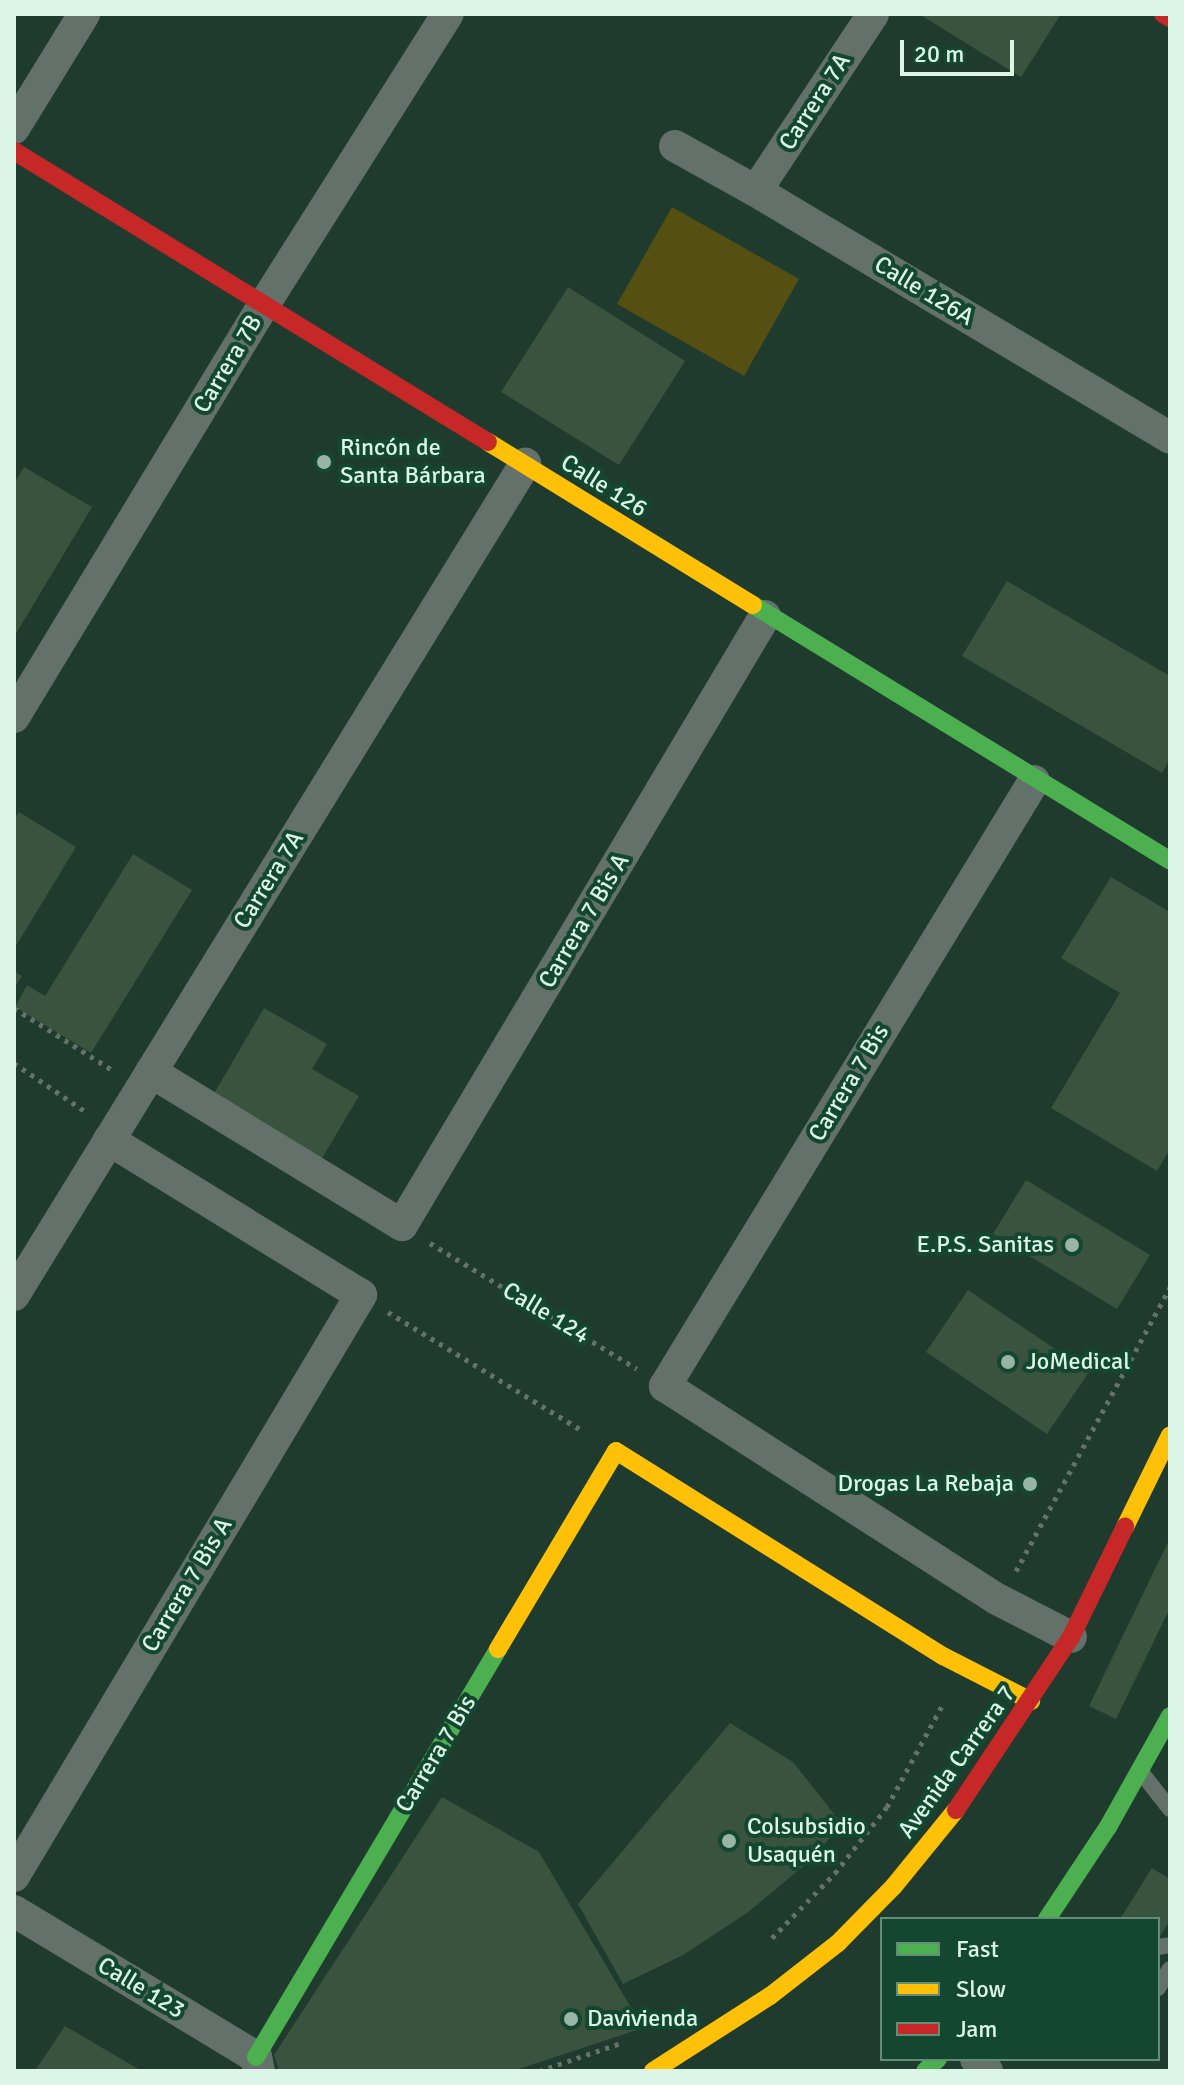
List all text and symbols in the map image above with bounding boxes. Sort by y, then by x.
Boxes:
scale bar [904,24,1018,74]
text: 20 m [914,39,964,69]
street label: Carrera 7A [773,48,857,156]
street label: Calle 126A [869,250,979,332]
street label: Carrera 7B [188,310,268,418]
place label: Rincón de Santa Bárbara [340,434,486,490]
street label: Calle 126 [556,448,652,524]
marker: Rincón de Santa Bárbara [315,453,333,471]
street label: Carrera 7A [228,826,310,934]
street label: Carrera 7 Bis A [533,849,635,993]
street label: Carrera 7 Bis [803,1019,895,1147]
place label: E.P.S. Sanitas [916,1231,1054,1259]
marker: E.P.S. Sanitas [1061,1234,1083,1256]
street label: Calle 124 [497,1276,595,1350]
place label: JoMedical [1026,1348,1130,1376]
marker: JoMedical [997,1351,1019,1373]
place label: Drogas La Rebaja [837,1470,1014,1498]
marker: Drogas La Rebaja [1021,1475,1039,1493]
street label: Carrera 7 Bis A [136,1513,238,1657]
street label: Avenida Carrera 7 [892,1680,1022,1844]
street label: Carrera 7 Bis [390,1690,482,1818]
place label: Colsubsidio Usaquén [747,1813,866,1869]
marker: Colsubsidio Usaquén [718,1830,740,1852]
legend [880,1917,1160,2061]
text: Fast [956,1934,999,1964]
street label: Calle 123 [92,1951,190,2025]
text: Slow [956,1974,1006,2004]
place label: Davivienda [587,2005,698,2033]
marker: Davivienda [562,2010,580,2028]
text: Jam [956,2014,997,2044]

